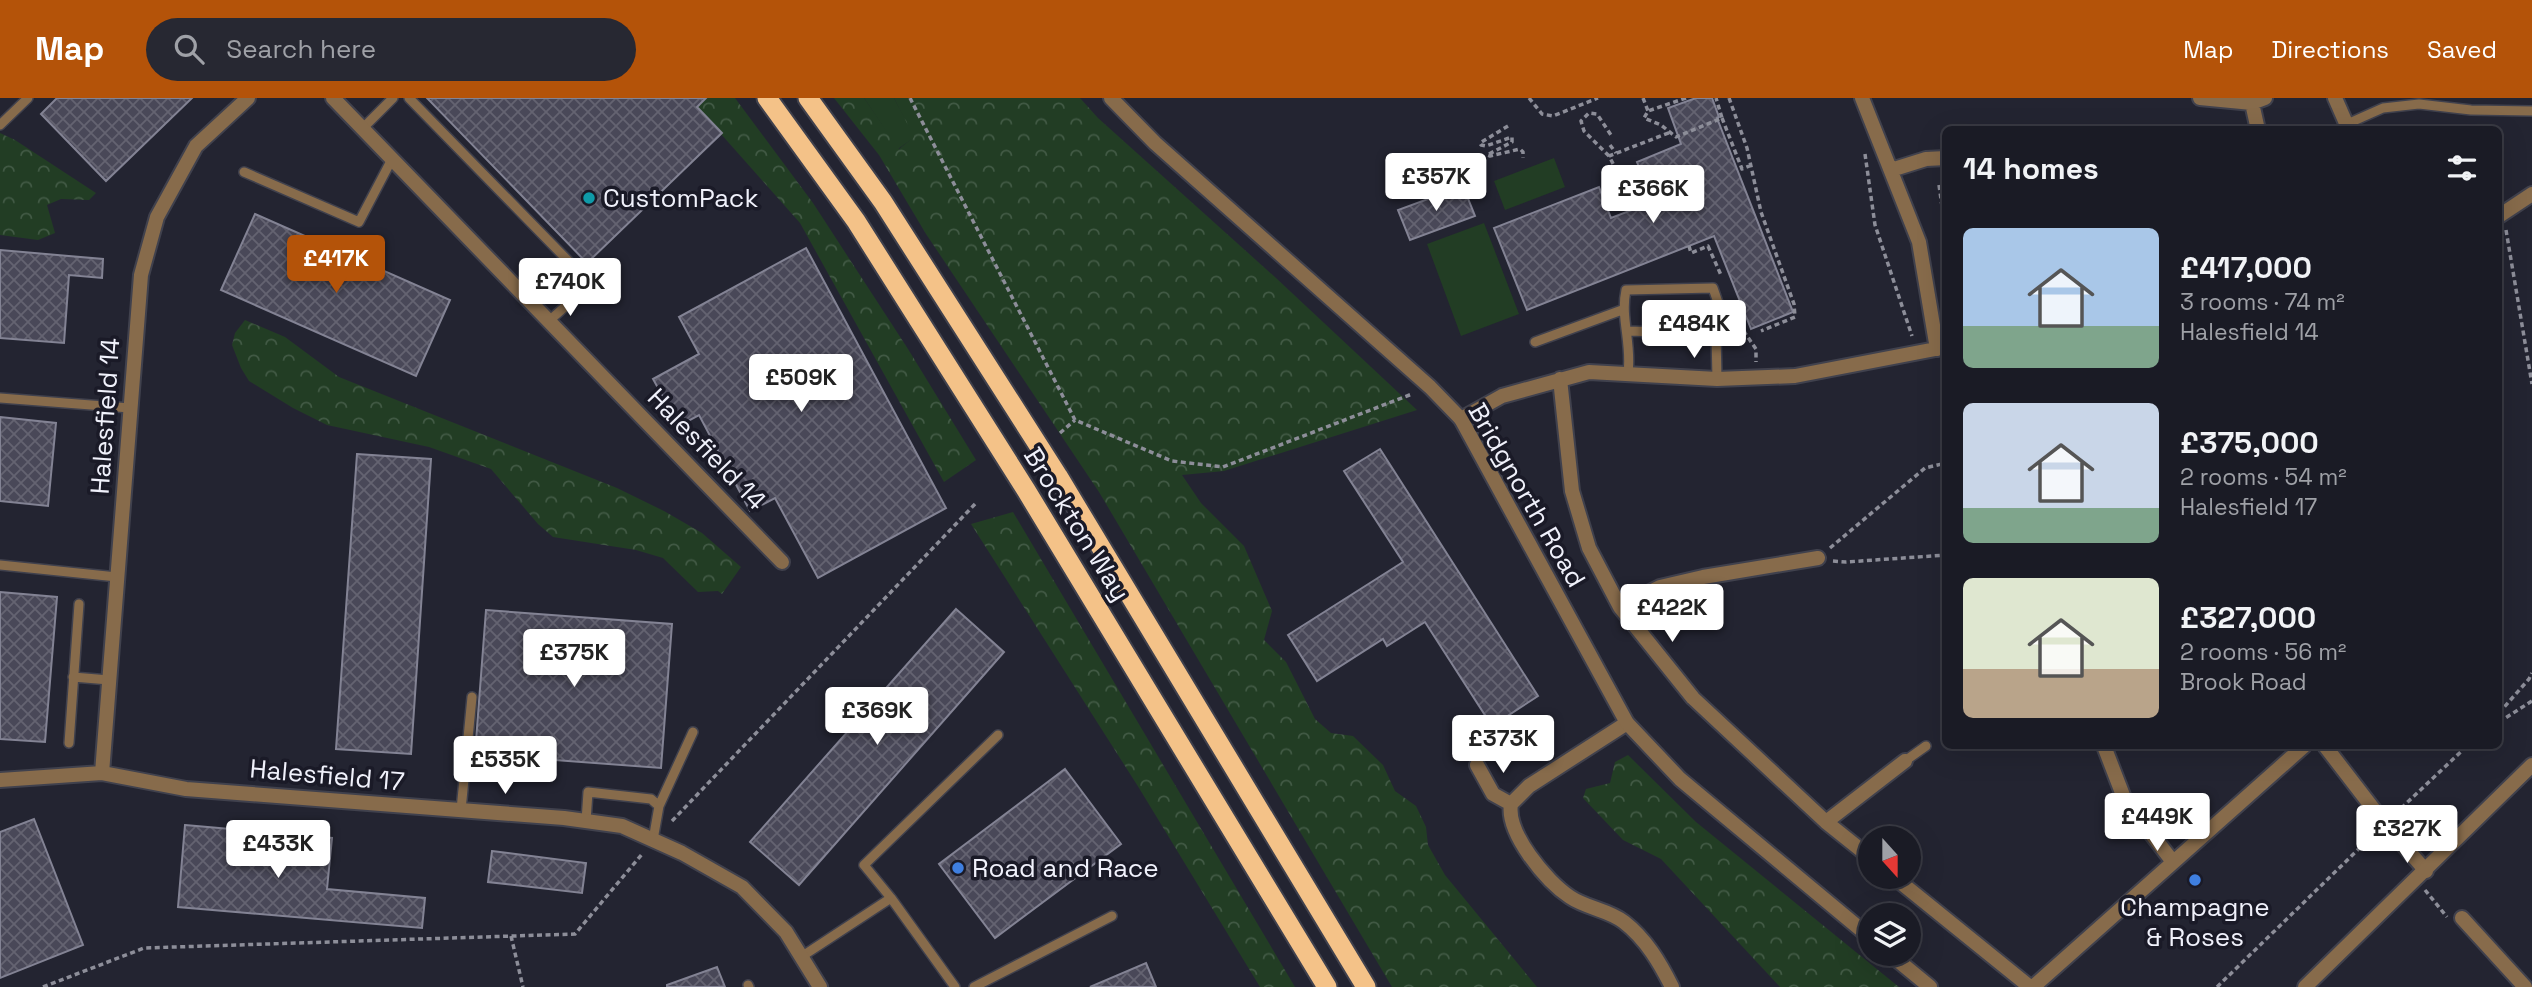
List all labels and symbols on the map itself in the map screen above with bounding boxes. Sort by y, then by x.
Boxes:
pin: £357K [1387,153,1485,213]
pin: £366K [1604,166,1702,225]
place label: CustomPack [603,181,758,215]
marker: CustomPack [581,190,597,206]
pin: £417K [287,236,385,295]
pin: £740K [521,258,619,318]
pin: £484K [1645,300,1743,360]
street label: Halesfield 14 [83,337,127,495]
pin: £509K [752,354,850,414]
street label: Halesfield 14 [640,381,774,517]
street label: Bridgnorth Road [1461,397,1593,593]
street label: Brockton Way [1016,441,1138,607]
pin: £422K [1623,584,1721,644]
pin: £375K [525,630,623,689]
pin: £369K [828,688,926,747]
pin: £373K [1454,716,1552,775]
pin: £535K [456,736,554,796]
street label: Halesfield 17 [248,751,406,799]
pin: £449K [2108,794,2206,853]
pin: £327K [2358,806,2456,865]
pin: £433K [229,820,327,880]
north arrow [1858,826,1922,889]
place label: Road and Race [972,851,1159,885]
marker: Road and Race [950,860,966,876]
marker: Champagne & Roses [2187,872,2203,888]
place label: Champagne & Roses [2120,890,2270,954]

